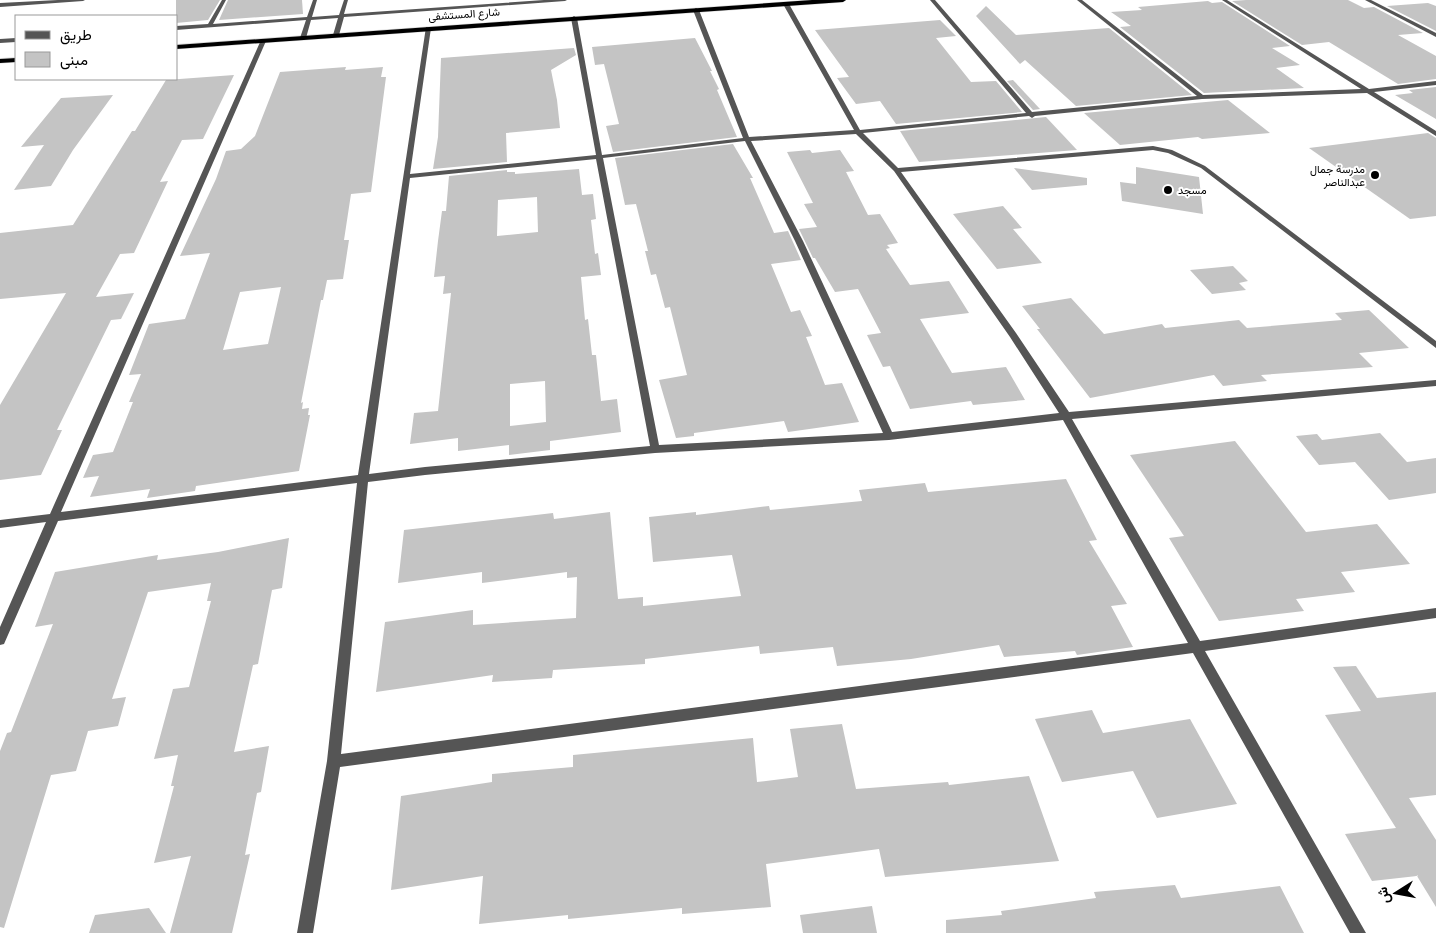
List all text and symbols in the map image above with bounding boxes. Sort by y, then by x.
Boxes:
street label: شارع المستشفى [428,4,501,24]
legend [15,15,178,80]
text: طريق [60,24,92,45]
text: مبنى [60,49,88,70]
place label: مدرسة جمال عبدالناصر [1310,162,1365,189]
marker: مدرسة جمال عبدالناصر [1369,169,1381,181]
place label: مسجد [1178,183,1207,197]
marker: مسجد [1162,184,1174,196]
north arrow [1371,868,1421,918]
text: ش [1373,885,1394,905]

